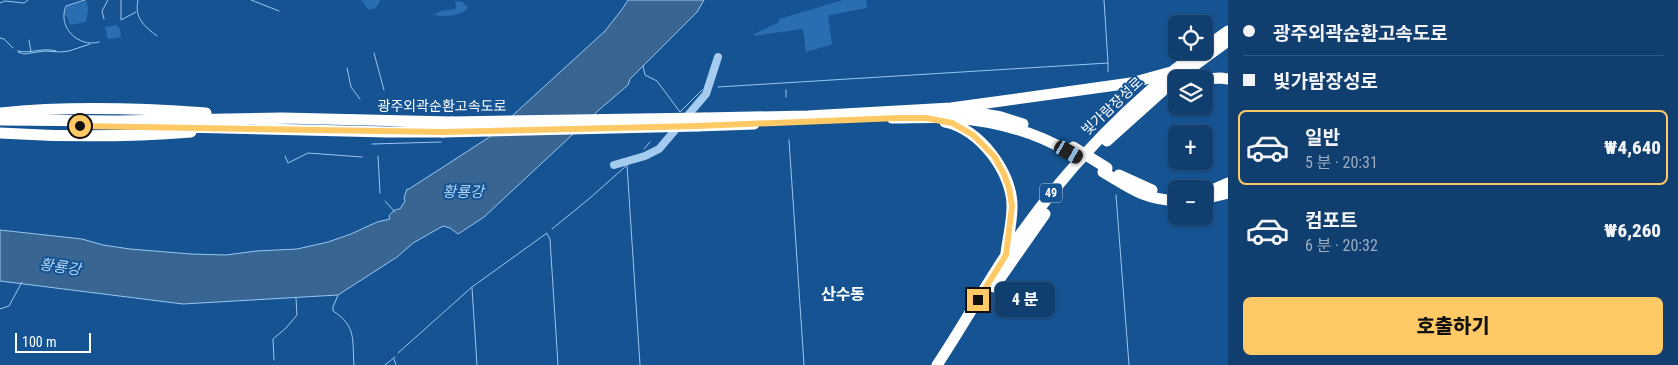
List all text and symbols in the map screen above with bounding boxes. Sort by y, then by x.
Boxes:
map controls [1168,15,1213,225]
button: locate [1168,15,1213,60]
text: 광주외곽순환고속도로 [1273,22,1448,45]
button: layers [1168,70,1213,115]
text: 빛가람장성로 [1273,70,1378,93]
street label: 빛가람장성로 [1078,74,1146,138]
street label: 광주외곽순환고속도로 [378,98,507,114]
route start [69,115,91,137]
button: + [1168,125,1213,170]
icon: car [1245,125,1290,170]
text: 일반 [1305,126,1340,149]
text: ₩4,640 [1604,136,1661,159]
car [1052,138,1085,166]
text: 5 분 · 20:31 [1305,153,1378,172]
button: − [1168,180,1213,225]
water label: 황룡강 [442,183,486,201]
road number: 49 [1040,184,1062,202]
icon: car [1245,208,1290,253]
text: 컴포트 [1305,209,1357,232]
text: ₩6,260 [1604,219,1661,242]
text: 6 분 · 20:32 [1305,236,1378,255]
water label: 황룡강 [38,255,84,279]
callout: 4 분 [996,282,1056,318]
district label: 산수동 [821,285,865,304]
route end [967,289,989,311]
text: 4 분 [1012,290,1038,309]
button: 호출하기 [1243,297,1663,355]
scale bar [15,330,91,353]
text: 100 m [22,334,57,350]

